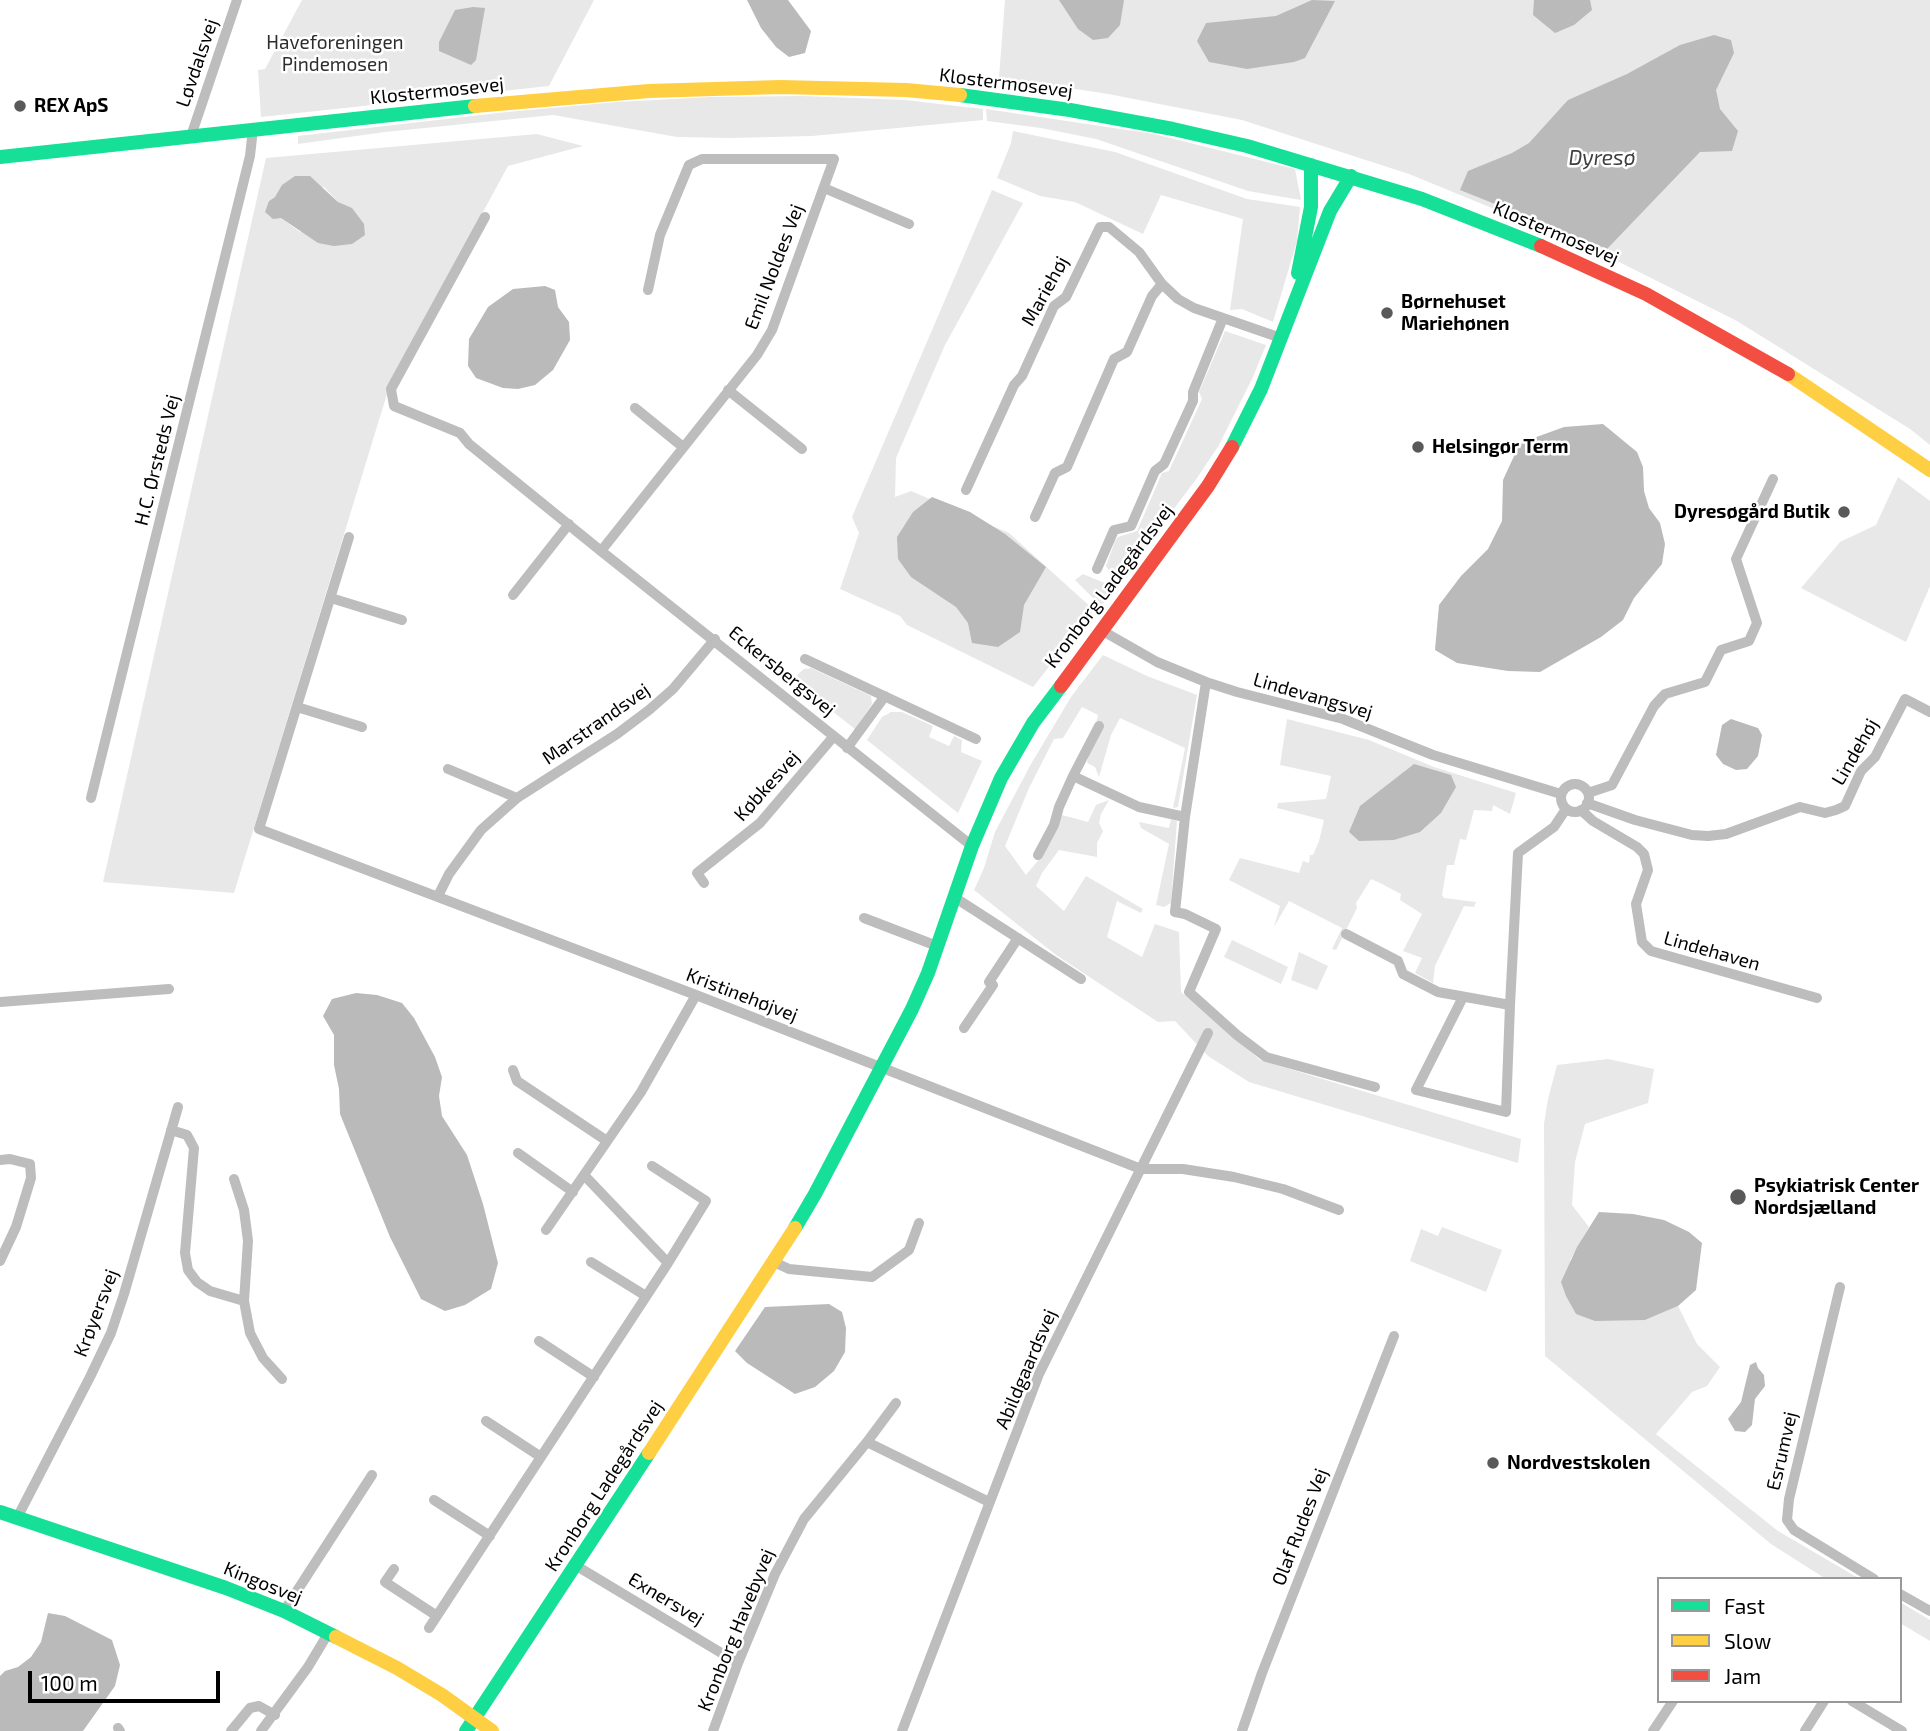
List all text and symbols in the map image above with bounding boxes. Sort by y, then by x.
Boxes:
street label: Løvdalsvej [171,16,223,110]
park label: Haveforeningen Pindemosen [266,32,404,76]
street label: Klostermosevej [938,63,1074,103]
street label: Klostermosevej [369,73,505,109]
place label: REX ApS [34,95,108,117]
marker: REX ApS [12,98,28,114]
water label: Dyresø [1568,145,1636,171]
street label: Klostermosevej [1490,196,1622,270]
street label: Emil Noldes Vej [740,201,808,333]
street label: Mariehøj [1017,252,1073,330]
place label: Børnehuset Mariehønen [1401,291,1509,335]
marker: Børnehuset Mariehønen [1379,305,1395,321]
street label: H.C. Ørsteds Vej [130,392,184,528]
place label: Helsingør Term [1432,436,1568,458]
marker: Helsingør Term [1410,439,1426,455]
street label: Kronborg Ladegårdsvej [1040,499,1178,673]
place label: Dyresøgård Butik [1674,501,1830,523]
marker: Dyresøgård Butik [1836,504,1852,520]
street label: Eckersbergsvej [724,621,840,721]
street label: Lindevangsvej [1251,668,1375,724]
street label: Marstrandsvej [538,679,654,769]
street label: Lindehøj [1827,715,1883,789]
street label: Købkesvej [729,746,805,826]
street label: Lindehaven [1661,926,1763,976]
street label: Kristinehøjvej [683,963,801,1027]
place label: Psykiatrisk Center Nordsjælland [1754,1175,1919,1219]
marker: Psykiatrisk Center Nordsjælland [1728,1187,1748,1207]
street label: Krøyersvej [69,1266,123,1360]
street label: Abildgaardsvej [990,1306,1062,1432]
street label: Kronborg Ladegårdsvej [540,1396,668,1576]
street label: Esrumvej [1762,1409,1802,1493]
place label: Nordvestskolen [1507,1452,1650,1474]
marker: Nordvestskolen [1485,1455,1501,1471]
street label: Olaf Rudes Vej [1267,1465,1333,1589]
street label: Kronborg Havebyvej [693,1545,779,1715]
street label: Kingosvej [220,1557,306,1609]
street label: Exnersvej [624,1568,708,1630]
legend [1657,1577,1902,1703]
text: Fast [1724,1593,1765,1618]
text: Slow [1724,1628,1771,1653]
scale bar [32,1658,224,1702]
text: Jam [1724,1663,1761,1688]
text: 100 m [41,1670,98,1695]

